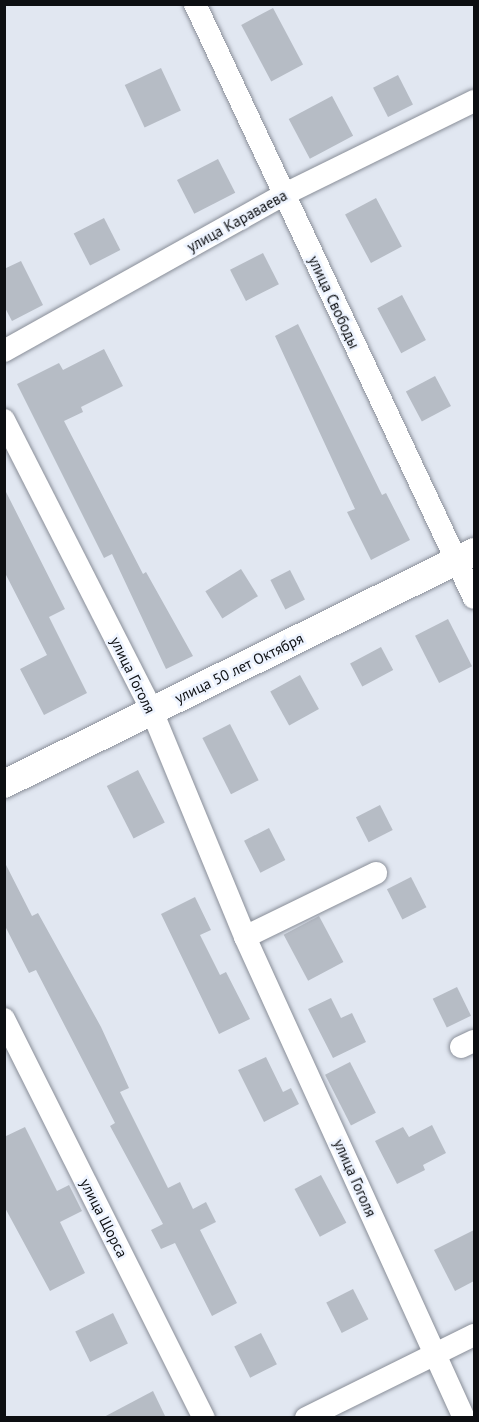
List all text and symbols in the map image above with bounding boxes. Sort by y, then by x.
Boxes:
street label: улица Караваева [184,186,290,256]
street label: улица Свободы [305,253,363,351]
street label: улица 50 лет Октября [171,629,307,707]
street label: улица Гоголя [107,634,159,716]
street label: улица Гоголя [330,1136,380,1220]
street label: улица Щорса [76,1176,132,1260]

